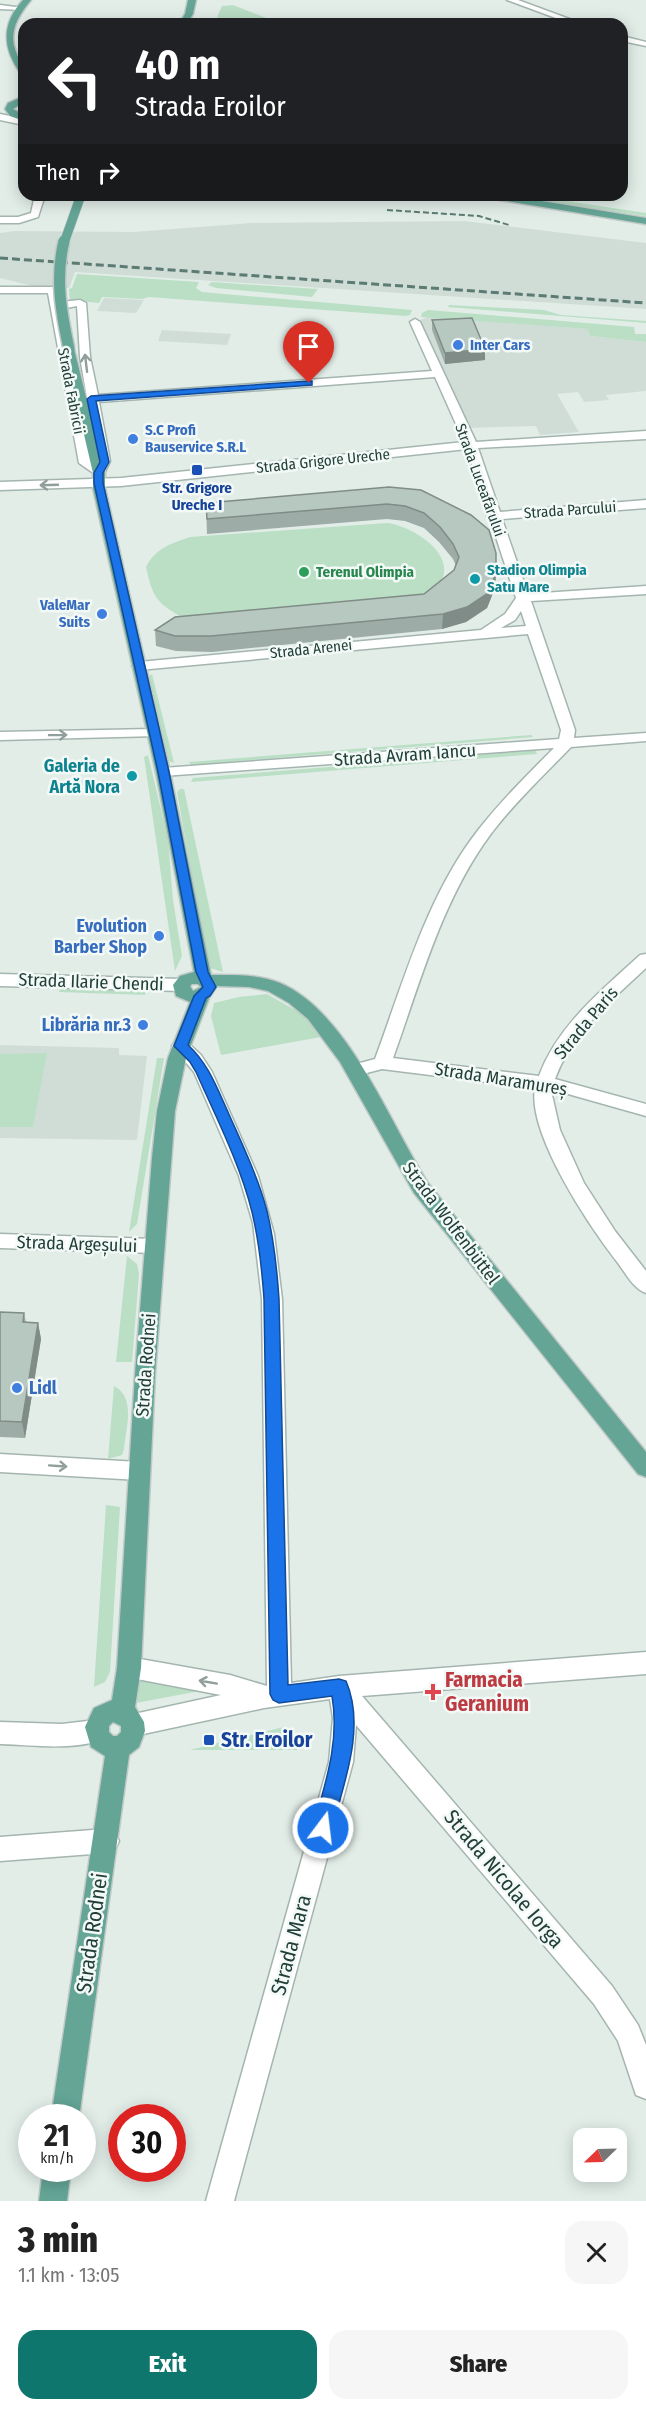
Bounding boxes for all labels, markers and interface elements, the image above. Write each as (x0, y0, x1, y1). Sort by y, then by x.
text: 40 m (135, 40, 220, 90)
icon: left (36, 42, 114, 120)
text: Strada Eroilor (135, 91, 286, 123)
icon: right (92, 156, 125, 189)
text: Then (36, 159, 80, 186)
pin (283, 321, 334, 383)
icon: arrive (292, 330, 325, 363)
place label: Inter Cars (470, 336, 531, 354)
marker: Inter Cars (451, 338, 465, 352)
street label: Strada Fabricii (54, 346, 88, 436)
one-way arrow (80, 353, 91, 373)
place label: S.C Profi Bauservice S.R.L (145, 421, 246, 456)
street label: Strada Luceafărului (451, 421, 509, 539)
marker: S.C Profi Bauservice S.R.L (126, 432, 140, 446)
street label: Strada Grigore Ureche (255, 445, 391, 477)
marker: Str. Grigore Ureche I (190, 463, 204, 477)
one-way arrow (40, 479, 60, 490)
place label: Str. Grigore Ureche I (162, 479, 232, 514)
street label: Strada Parcului (523, 498, 617, 522)
place label: Stadion Olimpia Satu Mare (487, 561, 587, 596)
place label: Terenul Olimpia (316, 563, 415, 581)
marker: Terenul Olimpia (297, 565, 311, 579)
marker: Stadion Olimpia Satu Mare (468, 572, 482, 586)
place label: ValeMar Suits (39, 596, 91, 631)
marker: ValeMar Suits (95, 607, 109, 621)
street label: Strada Arenei (269, 636, 353, 662)
one-way arrow (48, 729, 68, 741)
street label: Strada Avram Iancu (333, 739, 477, 771)
place label: Galeria de Artă Nora (44, 755, 120, 798)
marker: Galeria de Artă Nora (125, 769, 139, 783)
place label: Evolution Barber Shop (54, 915, 147, 958)
marker: Evolution Barber Shop (152, 929, 166, 943)
street label: Strada Ilarie Chendi (18, 968, 164, 996)
street label: Strada Paris (549, 982, 623, 1064)
place label: Librăria nr.3 (42, 1014, 131, 1036)
marker: Librăria nr.3 (136, 1018, 150, 1032)
street label: Strada Maramureș (433, 1058, 569, 1100)
street label: Strada Wolfenbüttel (398, 1158, 504, 1289)
street label: Strada Argeșului (16, 1231, 138, 1257)
street label: Strada Rodnei (131, 1313, 161, 1417)
place label: Lidl (29, 1377, 57, 1399)
marker: Lidl (10, 1381, 24, 1395)
one-way arrow (48, 1460, 68, 1471)
place label: Farmacia Geranium (445, 1667, 529, 1717)
one-way arrow (198, 1676, 218, 1687)
marker: Farmacia Geranium (426, 1685, 440, 1699)
place label: Str. Eroilor (221, 1727, 313, 1753)
marker: Str. Eroilor (202, 1733, 216, 1747)
position arrow (291, 1796, 355, 1860)
street label: Strada Nicolae Iorga (439, 1804, 569, 1954)
street label: Strada Rodnei (71, 1871, 113, 1995)
street label: Strada Mara (265, 1892, 317, 1998)
speed limit sign: 30 (108, 2104, 186, 2182)
text: 21 (44, 2118, 70, 2154)
north arrow (573, 2128, 627, 2182)
map controls (573, 2128, 627, 2182)
text: km/h (40, 2149, 74, 2167)
text: 3 min (18, 2218, 98, 2262)
button: close (565, 2221, 628, 2284)
text: 1.1 km · 13:05 (18, 2263, 120, 2287)
button: Exit (18, 2330, 317, 2399)
button: Share (329, 2330, 628, 2399)

